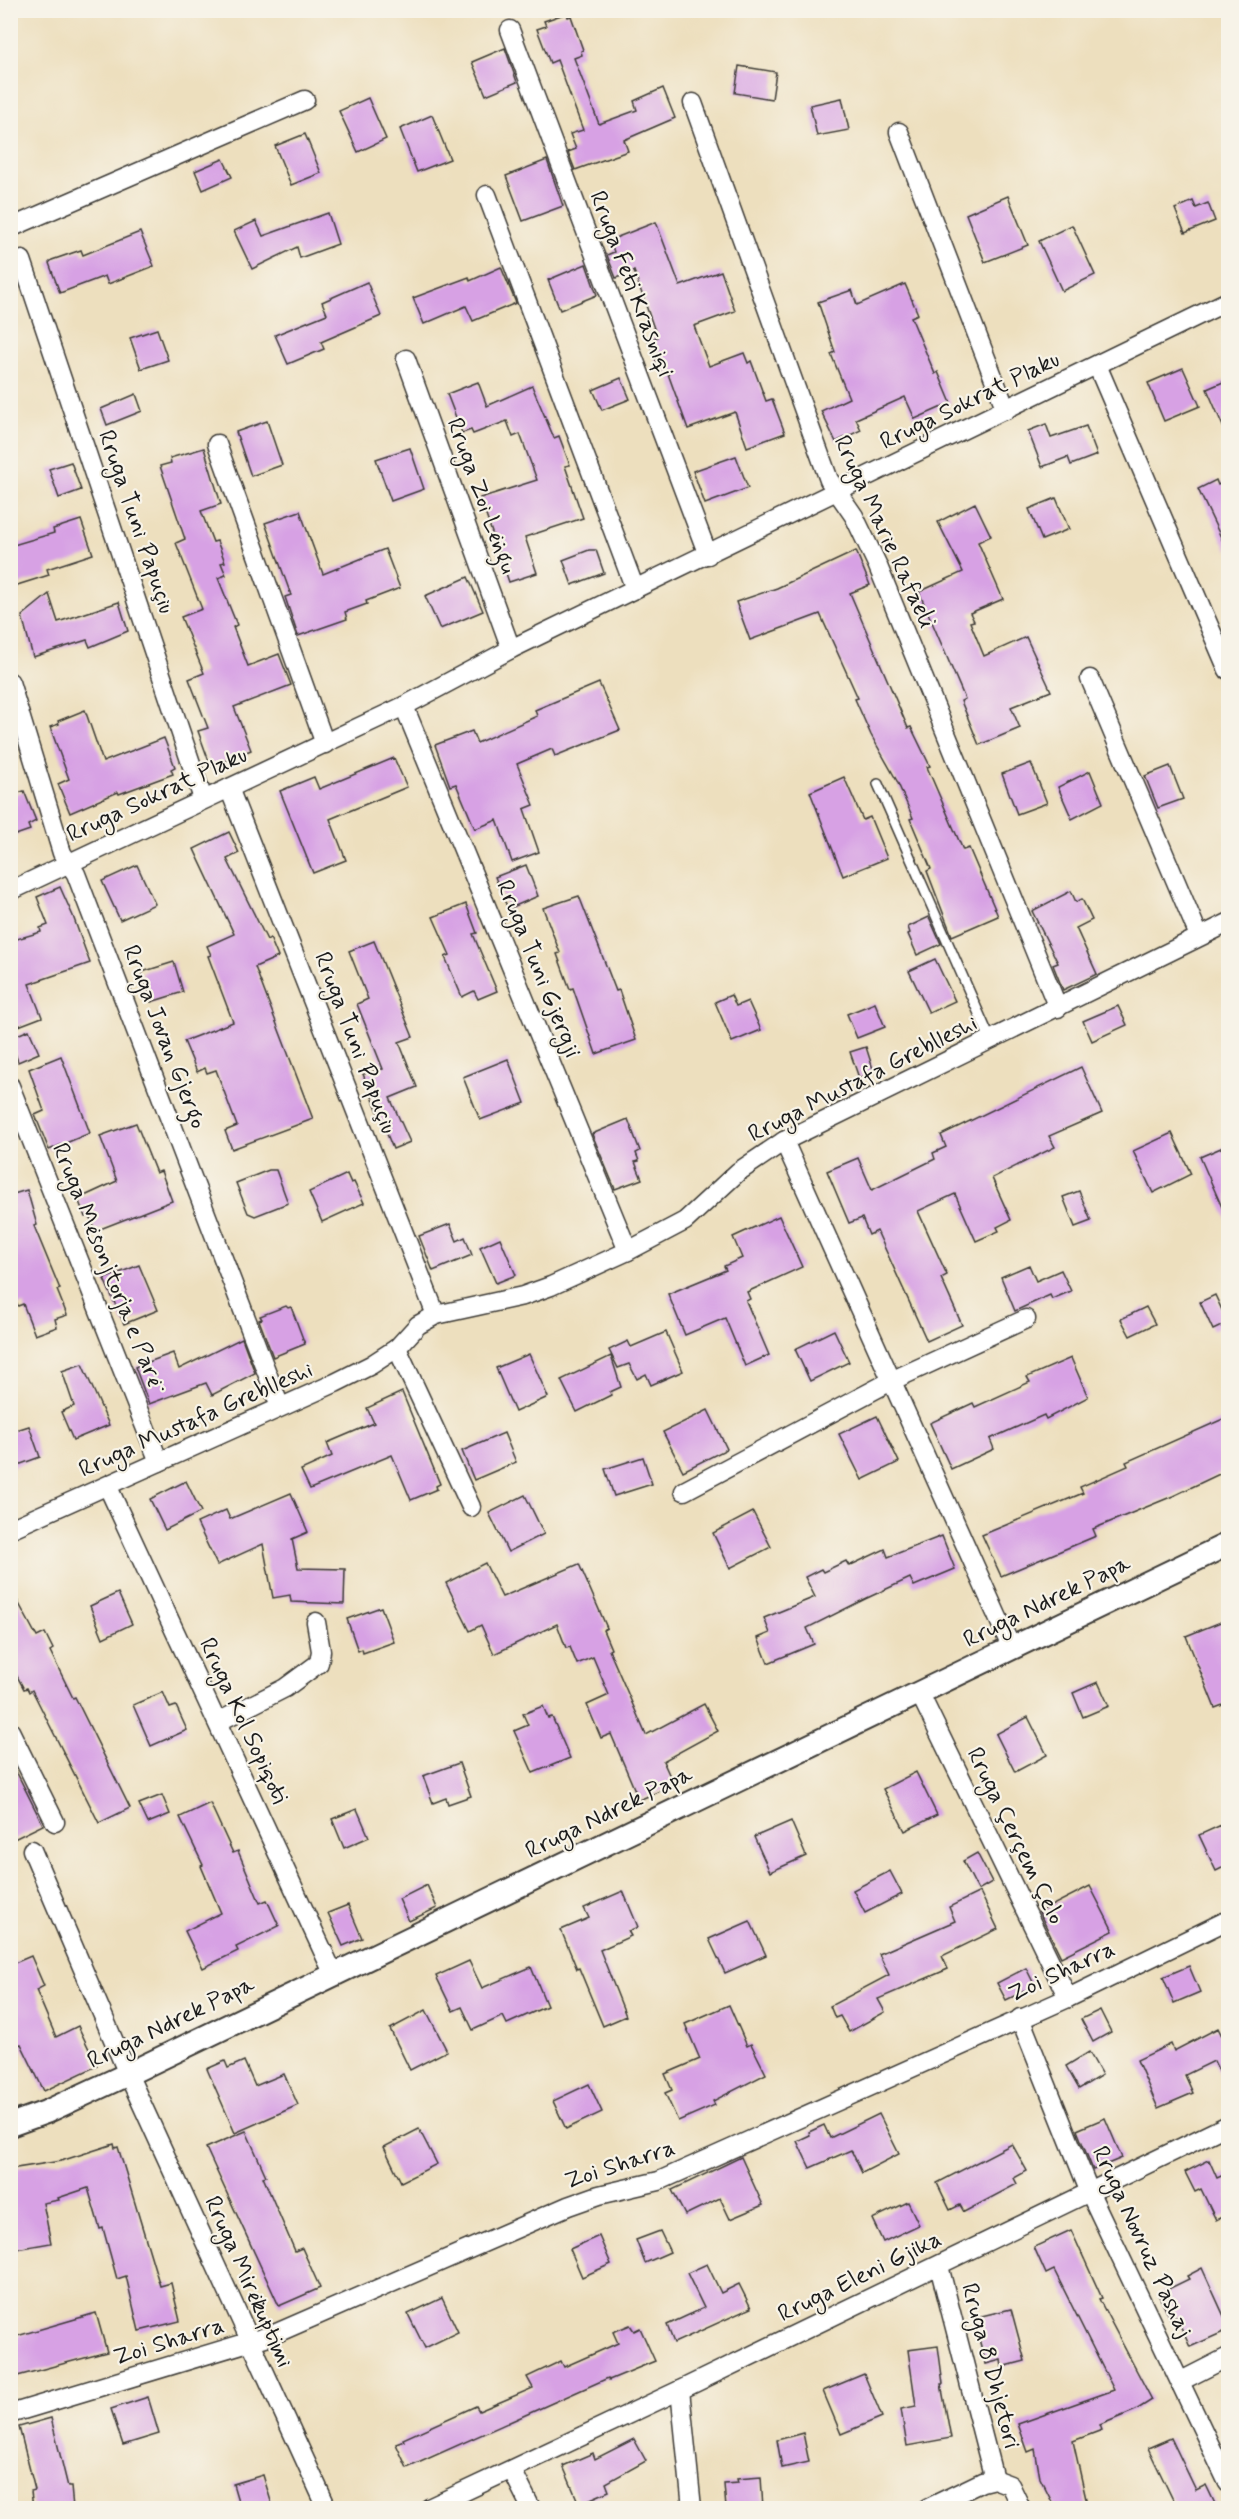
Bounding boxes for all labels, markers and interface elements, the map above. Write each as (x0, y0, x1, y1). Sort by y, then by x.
street label: Rruga Feti Krasniqi (579, 187, 681, 382)
street label: Rruga Sokrat Plaku (875, 344, 1066, 460)
street label: Rruga Zoi Lëngu (436, 414, 524, 579)
street label: Rruga Tuni Papuçiu (88, 426, 182, 619)
street label: Rruga Marie Rafaeli (824, 430, 942, 634)
street label: Rruga Sokrat Plaku (62, 740, 253, 852)
street label: Rruga Tuni Gjergji (486, 875, 588, 1063)
street label: Rruga Jovan Gjergo (112, 941, 213, 1135)
street label: Rruga Tuni Papuçiu (304, 948, 404, 1139)
street label: Rruga Mustafa Greblleshi (743, 1008, 984, 1152)
street label: Rruga Mësonjtorja e Parë (42, 1139, 173, 1400)
street label: Rruga Mustafa Greblleshi (74, 1354, 319, 1487)
street label: Rruga Ndrek Papa (958, 1548, 1137, 1658)
street label: Rruga Kol Sopiqoti (189, 1633, 295, 1810)
street label: Rruga Çerçem Çelo (957, 1742, 1071, 1931)
street label: Rruga Ndrek Papa (520, 1759, 699, 1869)
street label: Zoi Sharra (1004, 1934, 1120, 2010)
street label: Rruga Ndrek Papa (82, 1969, 261, 2079)
street label: Zoi Sharra (561, 2133, 679, 2197)
street label: Rruga Novruz Pashaj (1082, 2141, 1200, 2344)
street label: Rruga Mirëkuptimi (194, 2191, 300, 2374)
street label: Rruga Eleni Gjika (773, 2224, 948, 2332)
street label: Rruga 8 Dhjetori (951, 2280, 1027, 2453)
street label: Zoi Sharra (110, 2310, 228, 2374)

